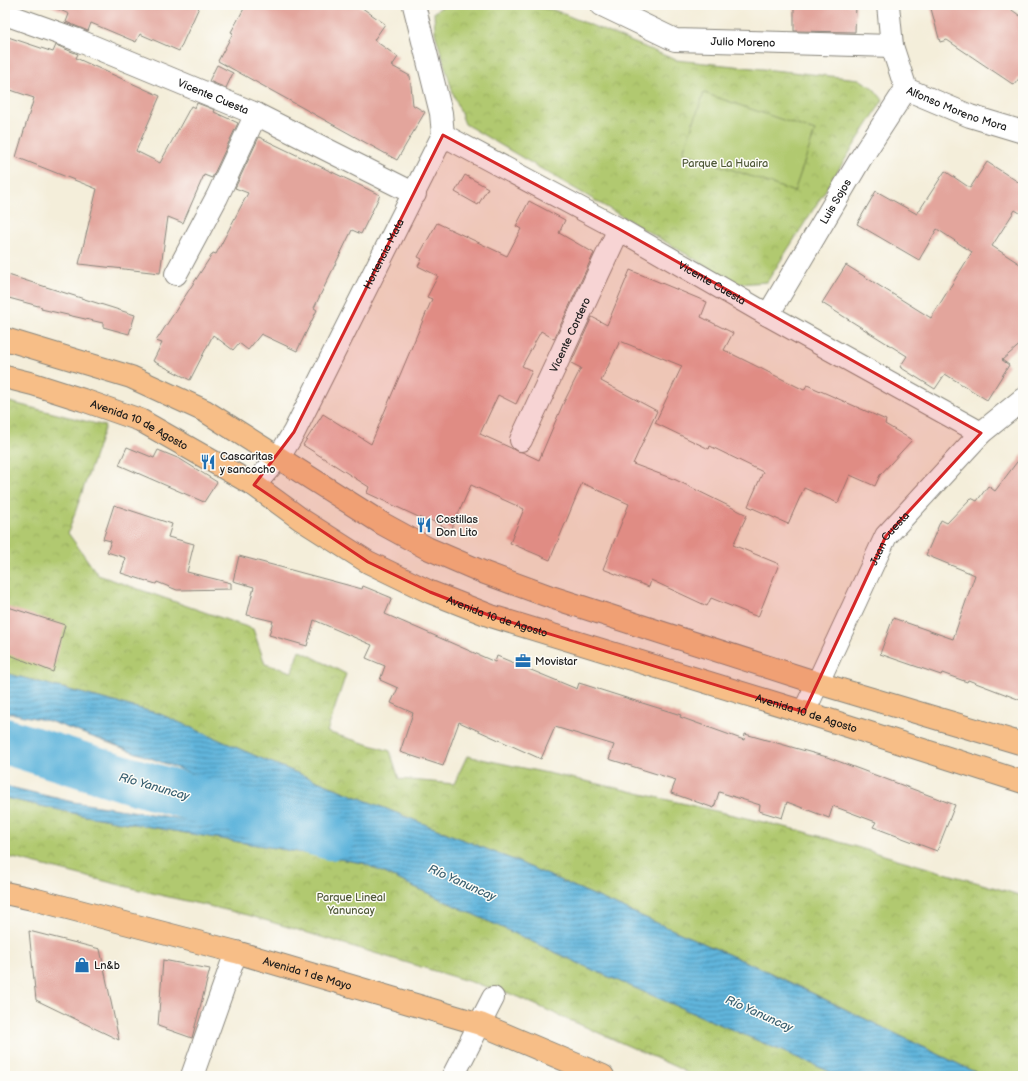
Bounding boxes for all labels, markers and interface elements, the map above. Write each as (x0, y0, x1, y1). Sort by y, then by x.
street label: Julio Moreno (711, 34, 776, 49)
street label: Vicente Cuesta (176, 76, 251, 117)
street label: Alfonso Moreno Mora (905, 84, 1009, 133)
park label: Parque La Huaira (682, 157, 768, 170)
street label: Luis Sojos (817, 176, 854, 226)
street label: Hortencia Mata (360, 217, 406, 291)
street label: Vicente Cuesta (676, 258, 748, 307)
street label: Vicente Cordero (547, 295, 593, 374)
street label: Avenida 10 de Agosto (89, 397, 190, 452)
place label: Cascaritas y sancocho (219, 450, 275, 476)
restaurant icon: Cascaritas y sancocho (199, 453, 217, 471)
street label: Juan Cuesta (867, 509, 912, 567)
place label: Costillas Don Lito (436, 513, 479, 539)
restaurant icon: Costillas Don Lito (415, 516, 433, 534)
street label: Avenida 10 de Agosto (445, 593, 549, 639)
office icon: Movistar (514, 652, 532, 670)
place label: Movistar (535, 655, 578, 668)
street label: Avenida 10 de Agosto (754, 691, 859, 735)
water label: Río Yanuncay (117, 770, 191, 804)
water label: Río Yanuncay (426, 861, 499, 905)
park label: Parque Lineal Yanuncay (317, 891, 385, 917)
street label: Avenida 1 de Mayo (261, 954, 354, 992)
shop icon: Ln&b (73, 956, 91, 974)
place label: Ln&b (94, 959, 120, 972)
water label: Río Yanuncay (723, 992, 796, 1036)

